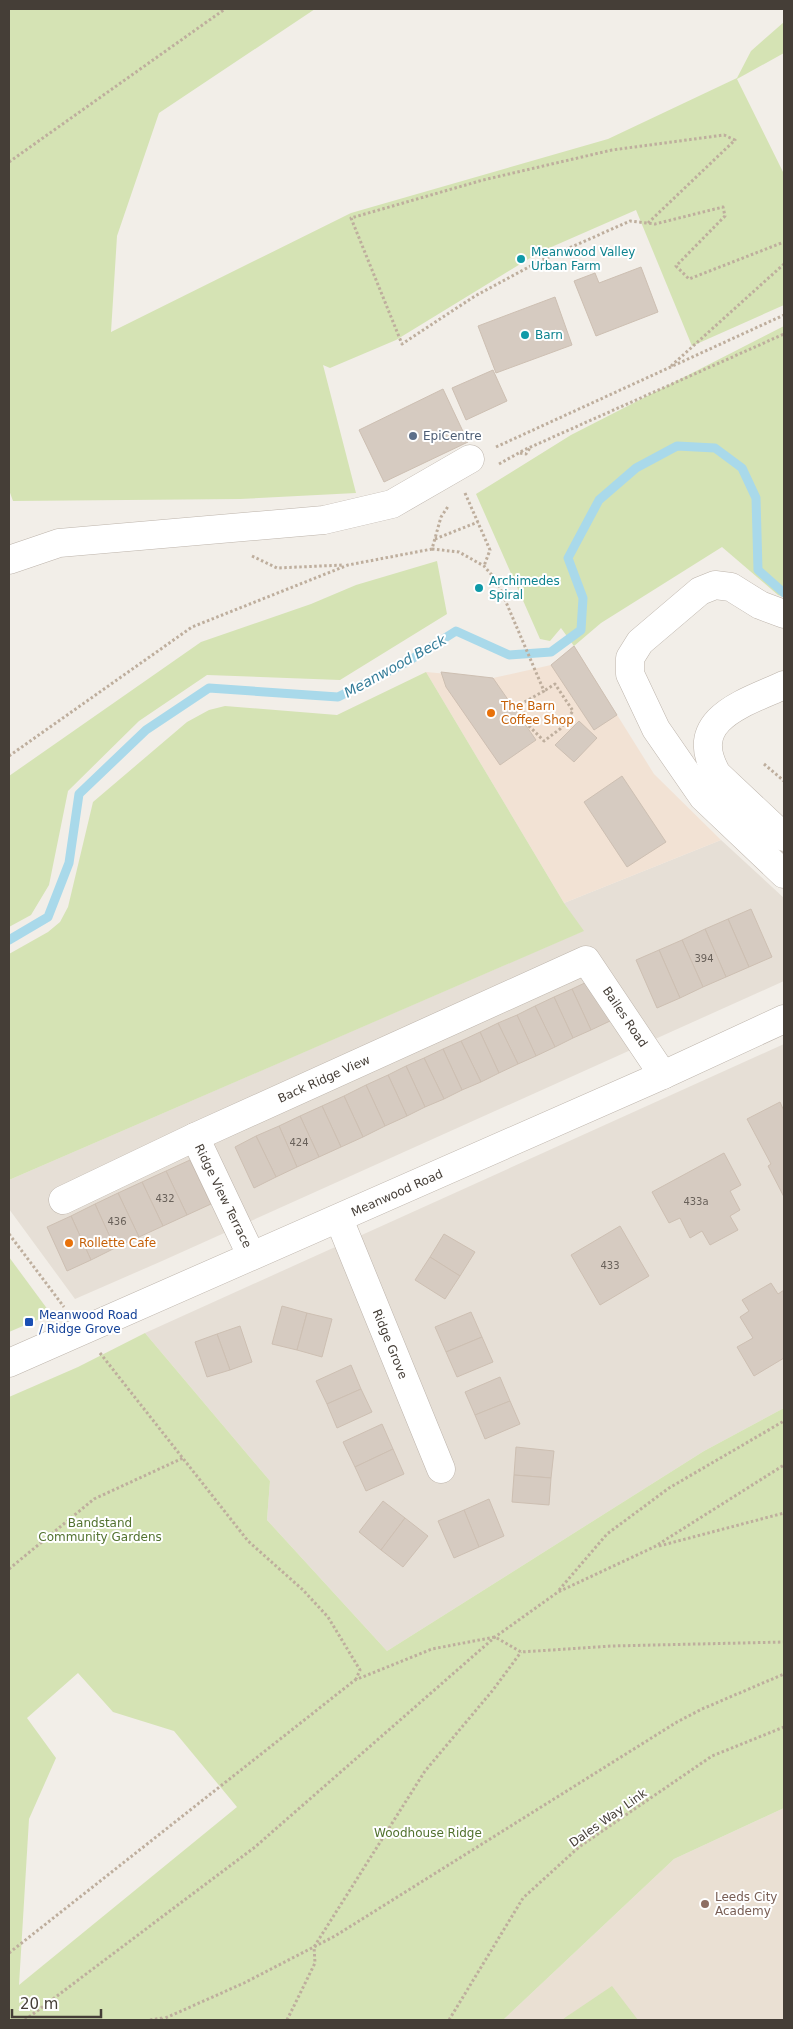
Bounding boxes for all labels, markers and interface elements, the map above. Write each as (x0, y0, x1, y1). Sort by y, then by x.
place label: Meanwood Valley Urban Farm (531, 245, 635, 273)
marker: Meanwood Valley Urban Farm (515, 253, 527, 265)
place label: Barn (535, 328, 563, 342)
marker: Barn (519, 329, 531, 341)
place label: EpiCentre (423, 429, 482, 443)
marker: EpiCentre (407, 430, 419, 442)
place label: Archimedes Spiral (489, 574, 560, 602)
marker: Archimedes Spiral (473, 582, 485, 594)
water label: Meanwood Beck (341, 631, 450, 701)
place label: The Barn Coffee Shop (500, 699, 574, 727)
marker: The Barn Coffee Shop (485, 707, 497, 719)
house number: 394 (694, 953, 714, 964)
street label: Bailes Road (600, 984, 650, 1050)
street label: Back Ridge View (276, 1052, 372, 1106)
house number: 424 (289, 1137, 309, 1148)
street label: Ridge View Terrace (192, 1142, 254, 1250)
street label: Meanwood Road (349, 1167, 445, 1219)
house number: 432 (155, 1193, 175, 1204)
house number: 433a (683, 1196, 709, 1207)
house number: 436 (107, 1216, 127, 1227)
place label: Rollette Cafe (79, 1236, 156, 1250)
marker: Rollette Cafe (63, 1237, 75, 1249)
house number: 433 (600, 1260, 620, 1271)
street label: Ridge Grove (370, 1307, 410, 1381)
place label: Meanwood Road / Ridge Grove (39, 1308, 138, 1336)
marker: Meanwood Road / Ridge Grove (23, 1316, 35, 1328)
park label: Bandstand Community Gardens (38, 1516, 162, 1544)
street label: Dales Way Link (567, 1786, 649, 1850)
park label: Woodhouse Ridge (374, 1826, 482, 1840)
place label: Leeds City Academy (715, 1890, 777, 1918)
marker: Leeds City Academy (699, 1898, 711, 1910)
scale bar (12, 1986, 101, 2018)
text: 20 m (20, 1995, 58, 2013)

